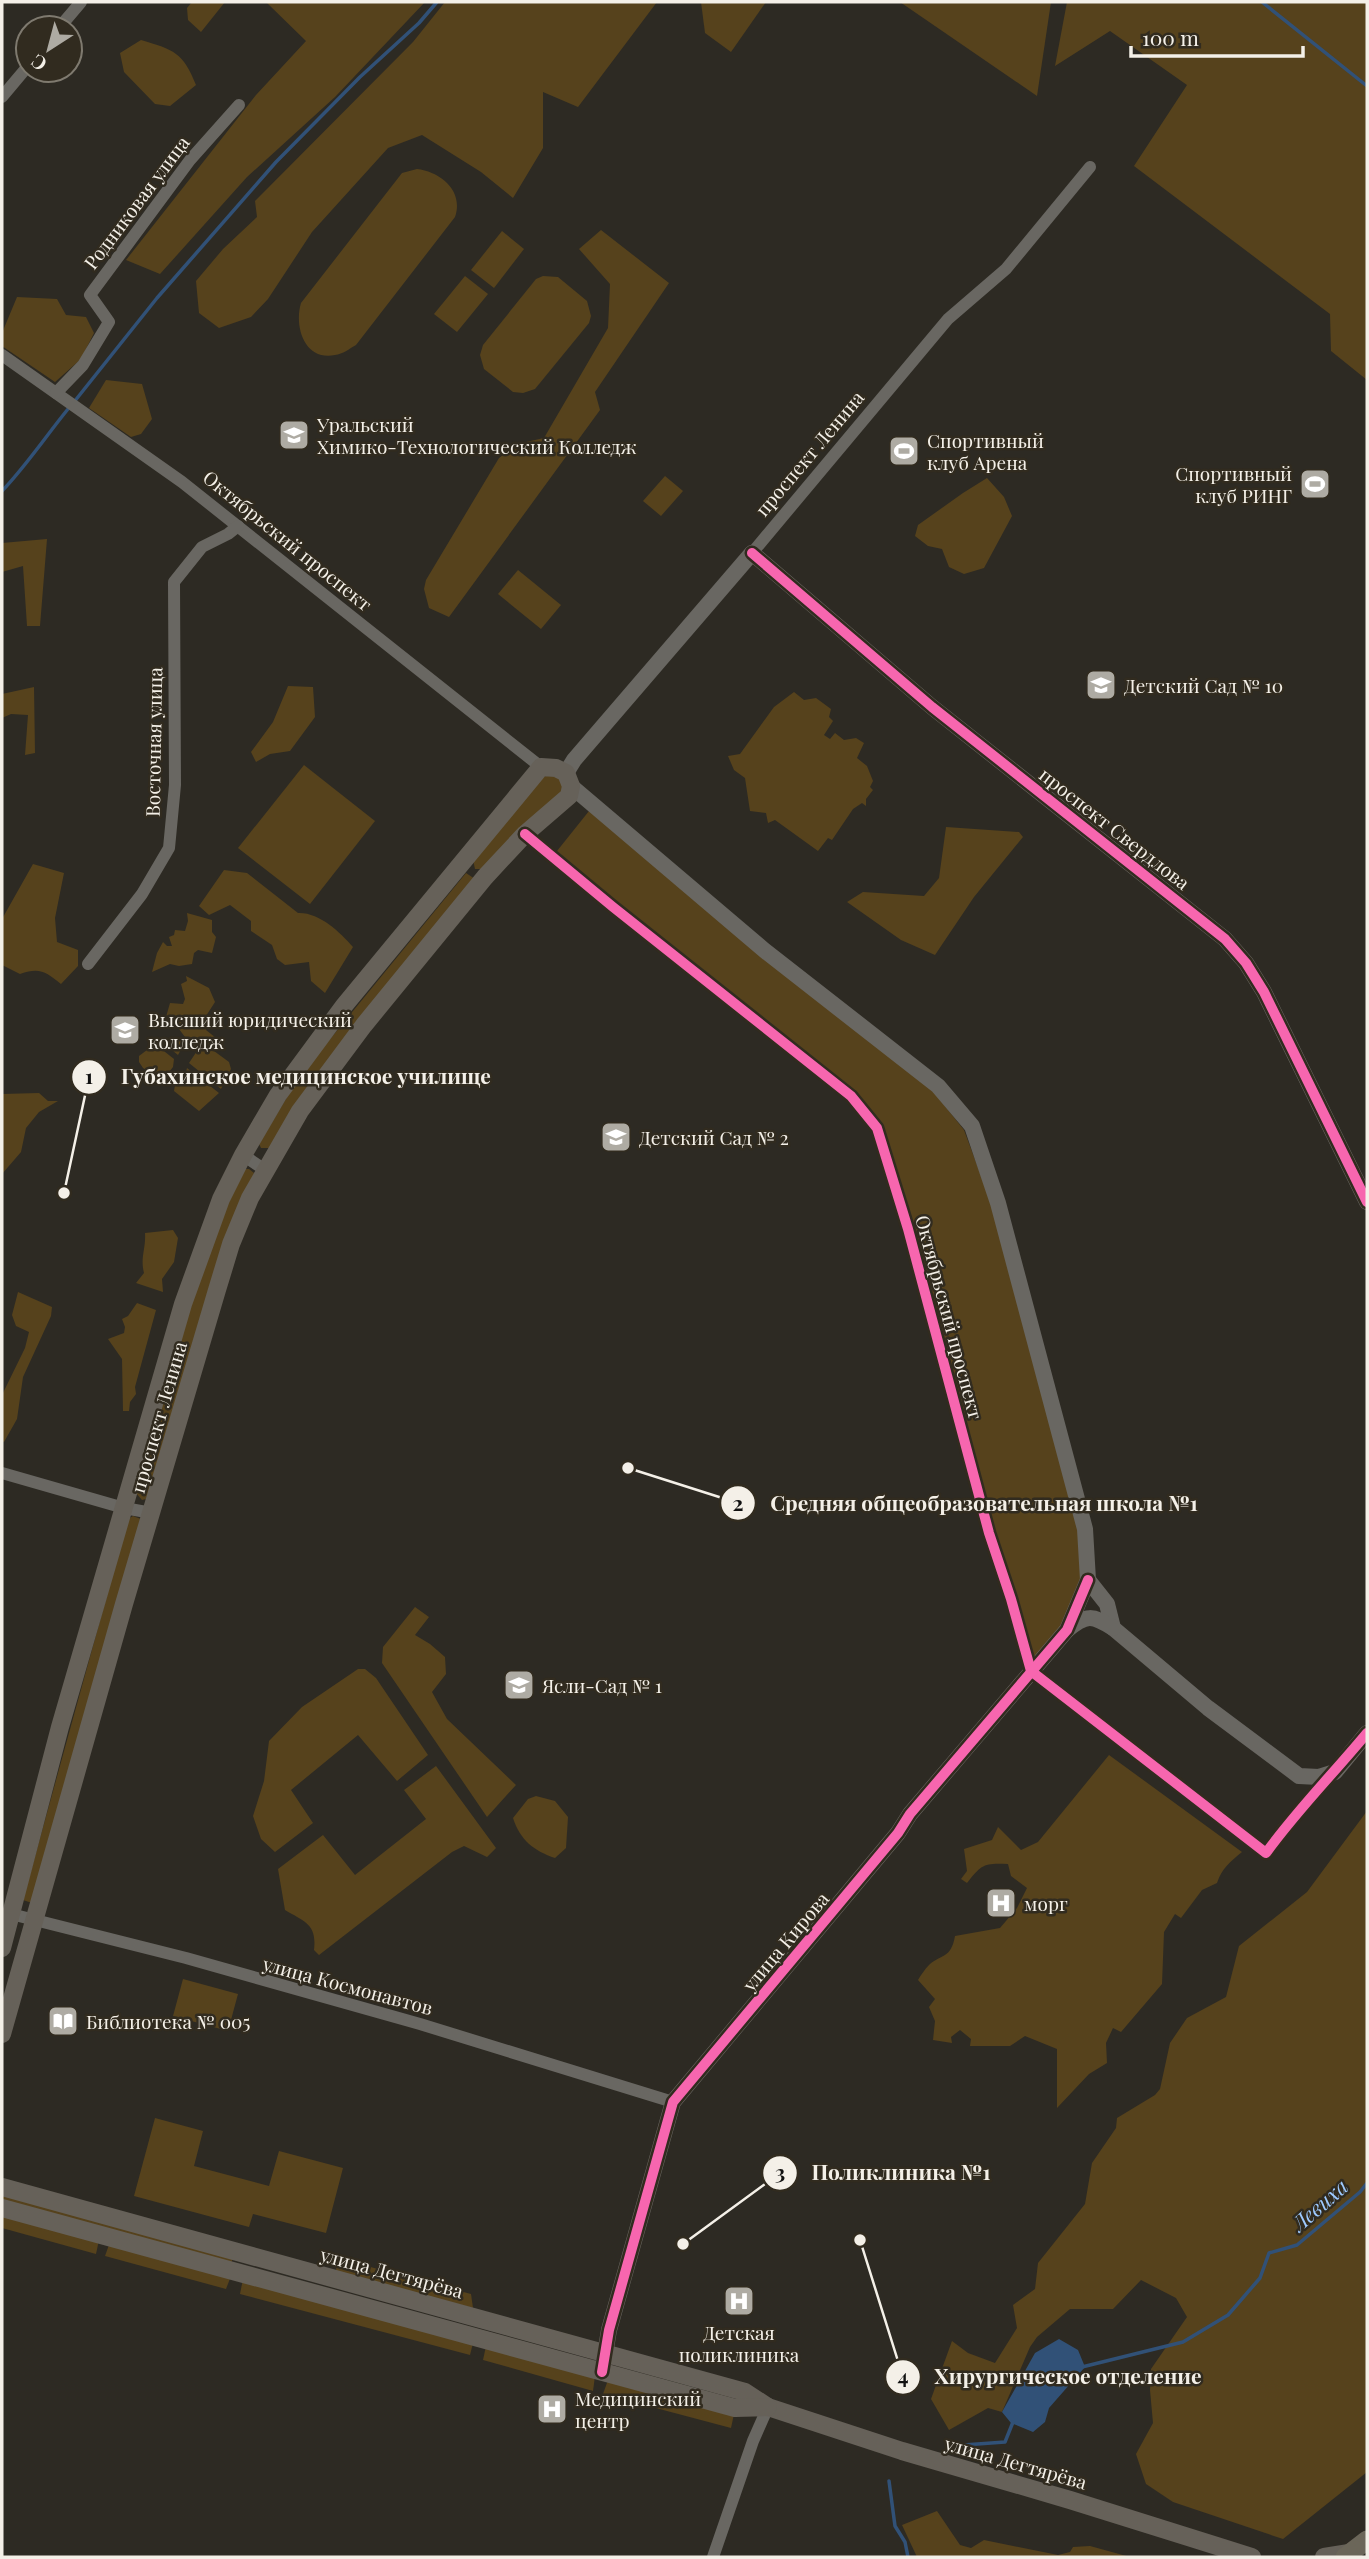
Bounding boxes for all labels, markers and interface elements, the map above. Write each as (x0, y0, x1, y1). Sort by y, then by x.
north arrow (14, 14, 84, 84)
scale bar (1131, 14, 1302, 58)
text: 100 m (1142, 23, 1199, 51)
text: С (25, 49, 51, 78)
street label: Родниковая улица (77, 130, 195, 274)
street label: проспект Ленина (749, 384, 870, 521)
place label: Уральский Химико-Технологический Колледж (316, 411, 637, 459)
school or university icon: Уральский Химико-Технологический Колледж (277, 418, 311, 452)
place label: Спортивный клуб Арена (927, 427, 1044, 475)
sports icon: Спортивный клуб Арена (887, 434, 921, 468)
place label: Спортивный клуб РИНГ (1175, 460, 1292, 508)
street label: Октябрьский проспект (198, 464, 378, 616)
sports icon: Спортивный клуб РИНГ (1298, 467, 1332, 501)
street label: Восточная улица (139, 666, 167, 817)
school or university icon: Детский Сад № 10 (1084, 668, 1118, 702)
place label: Детский Сад № 10 (1124, 672, 1283, 698)
street label: проспект Свердлова (1034, 761, 1196, 895)
place label: Высший юридический колледж (148, 1006, 352, 1054)
school or university icon: Высший юридический колледж (108, 1013, 142, 1047)
callout: Губахинское медицинское училище (72, 1056, 505, 1098)
text: 1 (85, 1061, 93, 1089)
text: Губахинское медицинское училище (121, 1061, 491, 1089)
school or university icon: Детский Сад № 2 (599, 1120, 633, 1154)
place label: Детский Сад № 2 (639, 1124, 789, 1150)
street label: Октябрьский проспект (910, 1212, 990, 1422)
street label: проспект Ленина (124, 1338, 192, 1496)
callout: Средняя общеобразовательная школа №1 (721, 1482, 1211, 1524)
text: 2 (733, 1488, 744, 1516)
text: Средняя общеобразовательная школа №1 (770, 1488, 1198, 1516)
school or university icon: Ясли-Сад № 1 (502, 1668, 536, 1702)
place label: Ясли-Сад № 1 (541, 1672, 662, 1698)
street label: улица Кирова (735, 1885, 835, 1997)
hospital icon: морг (984, 1886, 1018, 1920)
place label: морг (1024, 1890, 1068, 1916)
street label: улица Космонавтов (259, 1950, 436, 2020)
library icon: Библиотека № 005 (46, 2004, 80, 2038)
place label: Библиотека № 005 (86, 2008, 250, 2034)
callout: Поликлиника №1 (763, 2152, 1005, 2194)
text: 3 (775, 2157, 785, 2185)
text: Поликлиника №1 (812, 2157, 990, 2185)
water label: Левиха (1283, 2172, 1353, 2238)
street label: улица Дегтярёва (317, 2240, 467, 2304)
hospital icon: Детская поликлиника (722, 2284, 756, 2318)
place label: Детская поликлиника (679, 2319, 800, 2367)
callout: Хирургическое отделение (885, 2356, 1215, 2398)
text: 4 (897, 2361, 909, 2389)
text: Хирургическое отделение (934, 2361, 1202, 2389)
place label: Медицинский центр (575, 2385, 701, 2433)
hospital icon: Медицинский центр (535, 2392, 569, 2426)
street label: улица Дегтярёва (941, 2429, 1091, 2495)

